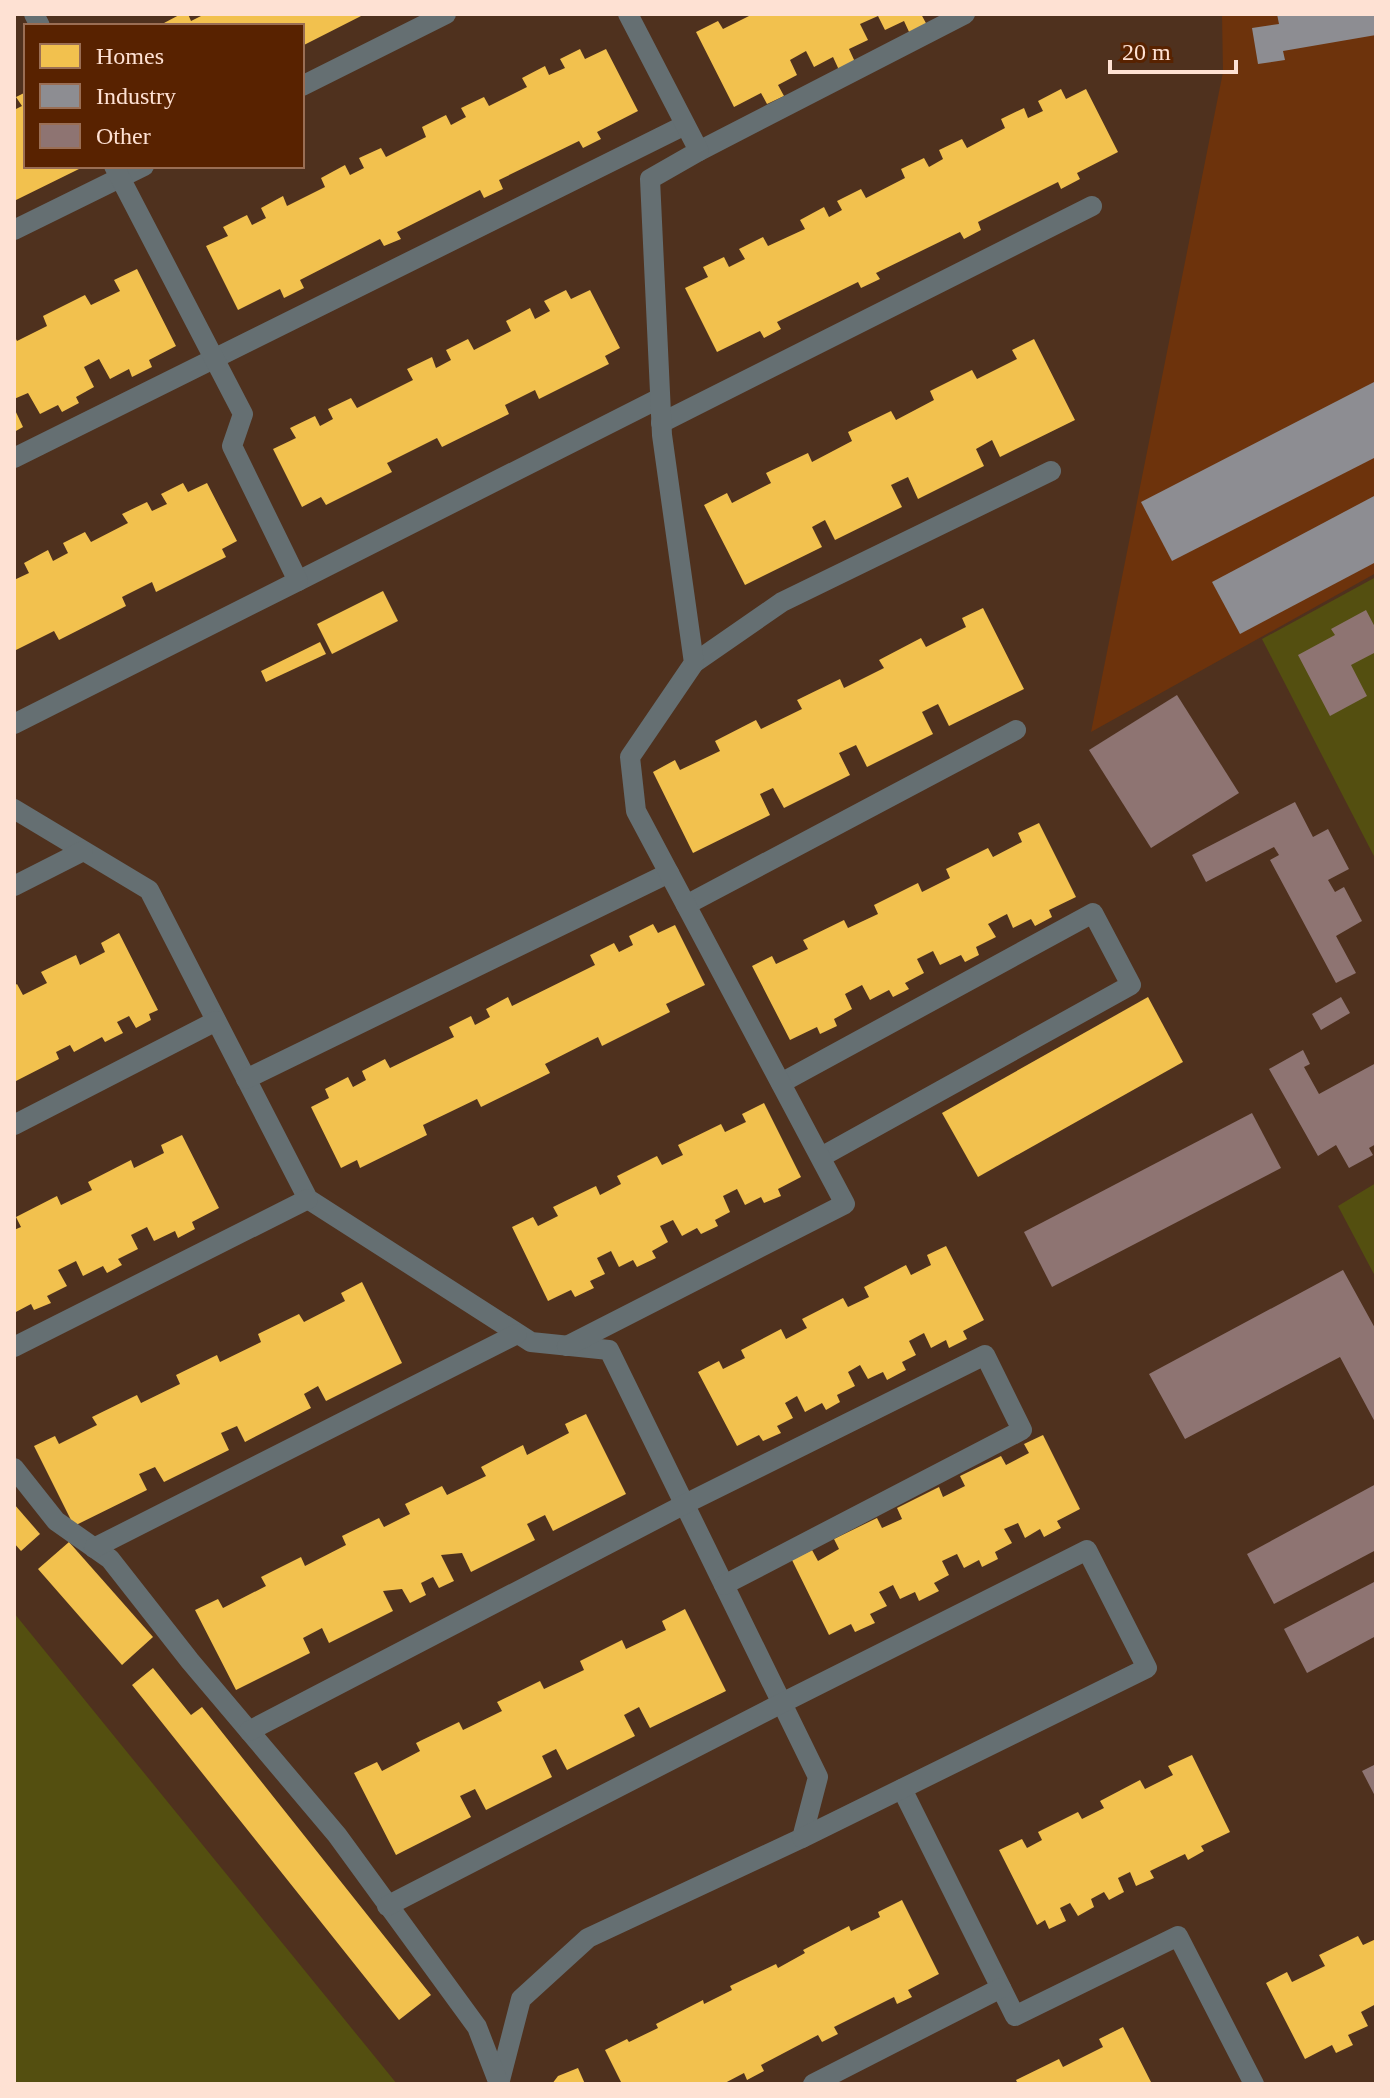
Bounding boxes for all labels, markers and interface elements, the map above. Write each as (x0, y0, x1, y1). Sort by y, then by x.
legend (24, 24, 304, 168)
scale bar (1110, 24, 1236, 74)
text: 20 m (1122, 39, 1171, 65)
text: Homes (96, 43, 164, 69)
text: Industry (96, 83, 176, 109)
text: Other (96, 123, 151, 149)

